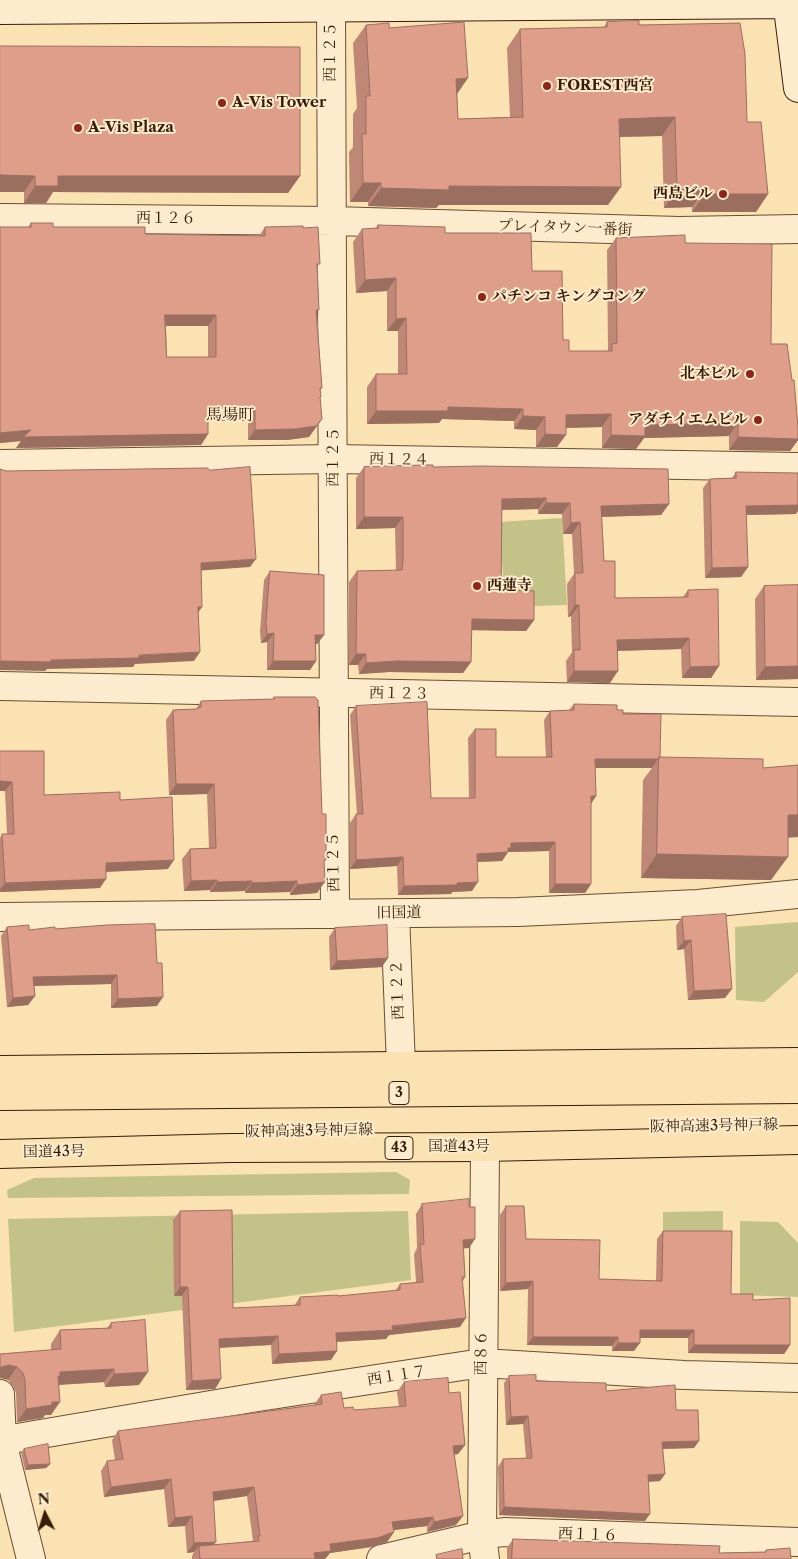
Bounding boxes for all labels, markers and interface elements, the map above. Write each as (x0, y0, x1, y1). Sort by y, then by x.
street label: 西１２５ (322, 22, 340, 82)
place label: FOREST西宮 (557, 77, 653, 95)
marker: FOREST西宮 (541, 80, 553, 92)
place label: A-Vis Tower (232, 94, 326, 112)
marker: A-Vis Tower (216, 97, 228, 109)
place label: A-Vis Plaza (88, 119, 174, 137)
marker: A-Vis Plaza (72, 122, 84, 134)
place label: 西島ビル (653, 185, 713, 203)
marker: 西島ビル (717, 188, 729, 200)
street label: 西１２６ (136, 210, 196, 228)
street label: プレイタウン一番街 (497, 217, 633, 239)
place label: パチンコ キングコング (492, 288, 646, 306)
marker: パチンコ キングコング (476, 291, 488, 303)
place label: 北本ビル (680, 365, 740, 383)
marker: 北本ビル (744, 368, 756, 380)
district label: 馬場町 (206, 405, 254, 425)
place label: アダチイエムビル (628, 411, 748, 429)
marker: アダチイエムビル (752, 414, 764, 426)
street label: 西１２５ (325, 427, 343, 487)
street label: 西１２４ (369, 450, 429, 470)
place label: 西蓮寺 (487, 577, 532, 595)
marker: 西蓮寺 (471, 580, 483, 592)
street label: 西１２３ (369, 684, 429, 704)
street label: 西１２５ (324, 832, 344, 892)
street label: 旧国道 (376, 904, 422, 922)
street label: 西１２２ (388, 960, 408, 1020)
road number: 3 (389, 1082, 409, 1104)
street label: 阪神高速3号神戸線 (650, 1116, 778, 1136)
street label: 阪神高速3号神戸線 (245, 1121, 373, 1141)
road number: 43 (385, 1136, 413, 1160)
street label: 国道43号 (428, 1138, 490, 1156)
street label: 国道43号 (23, 1142, 85, 1162)
street label: 西８６ (473, 1331, 491, 1375)
street label: 西１１７ (366, 1362, 428, 1390)
north arrow (20, 1489, 70, 1539)
text: N (37, 1490, 51, 1509)
street label: 西１１６ (558, 1525, 618, 1545)

